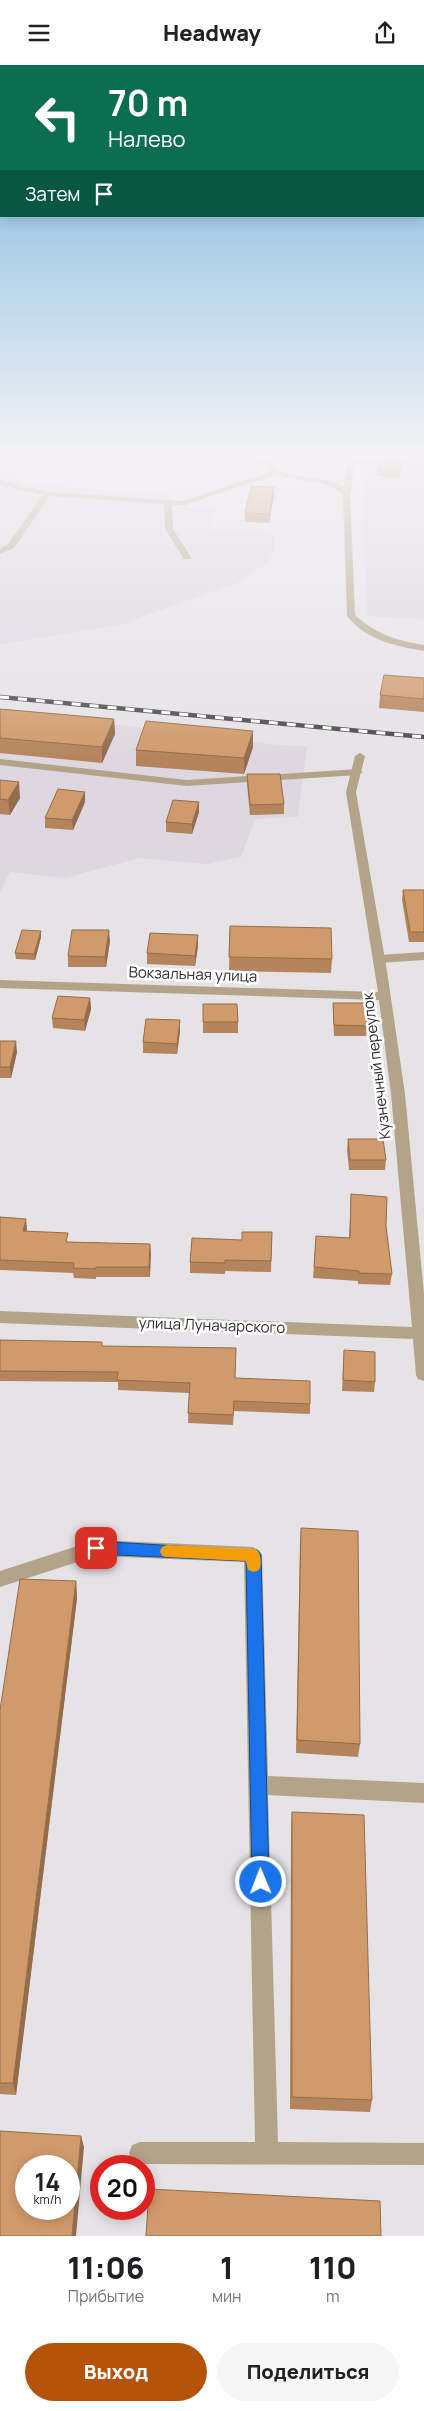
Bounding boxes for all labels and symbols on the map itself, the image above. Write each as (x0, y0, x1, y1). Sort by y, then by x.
street label: Вокзальная улица (128, 961, 258, 987)
street label: Кузнечный переулок (357, 991, 395, 1140)
street label: улица Луначарского (138, 1312, 286, 1338)
pin (75, 1527, 117, 1569)
position arrow (234, 1855, 286, 1907)
speed limit sign: 20 (90, 2155, 155, 2220)

